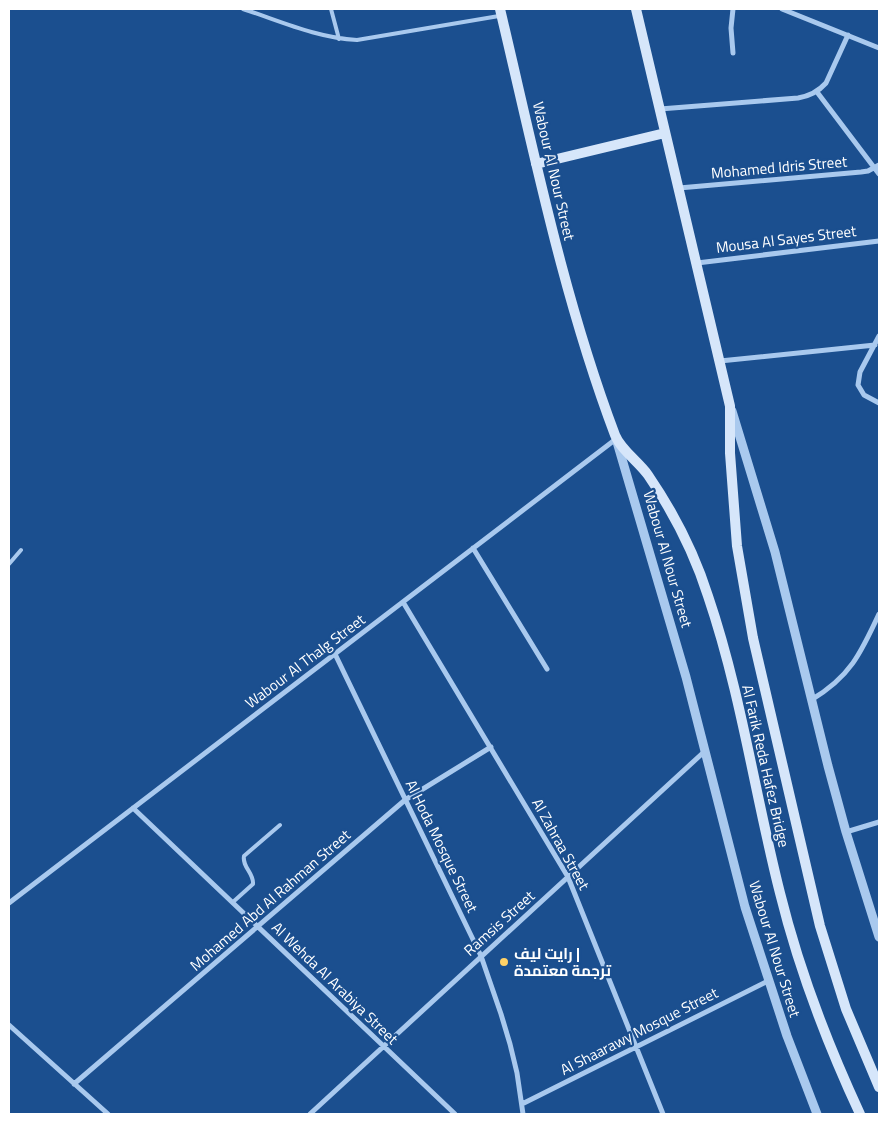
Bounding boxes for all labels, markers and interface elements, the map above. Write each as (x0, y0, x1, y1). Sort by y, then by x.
street label: Wabour Al Nour Street (527, 99, 581, 243)
street label: Mohamed Idris Street (710, 150, 849, 184)
street label: Mousa Al Sayes Street (715, 219, 858, 259)
street label: Wabour Al Nour Street (637, 488, 699, 631)
street label: Wabour Al Thalg Street (240, 608, 370, 714)
street label: Al Farik Reda Hafez Bridge (736, 682, 796, 850)
street label: Al Hoda Mosque Street (400, 776, 484, 917)
street label: Al Zahraa Street (526, 794, 596, 895)
street label: Mohamed Abd Al Rahman Street (185, 823, 356, 976)
street label: Wabour Al Nour Street (743, 878, 807, 1021)
street label: Ramsis Street (458, 884, 540, 961)
street label: Al Wehda Al Arabiya Street (267, 916, 404, 1050)
place label: رايت ليف | ترجمة معتمدة (514, 942, 611, 982)
marker: رايت ليف | ترجمة معتمدة (498, 956, 510, 968)
street label: Al Shaarawy Mosque Street (556, 981, 723, 1081)

